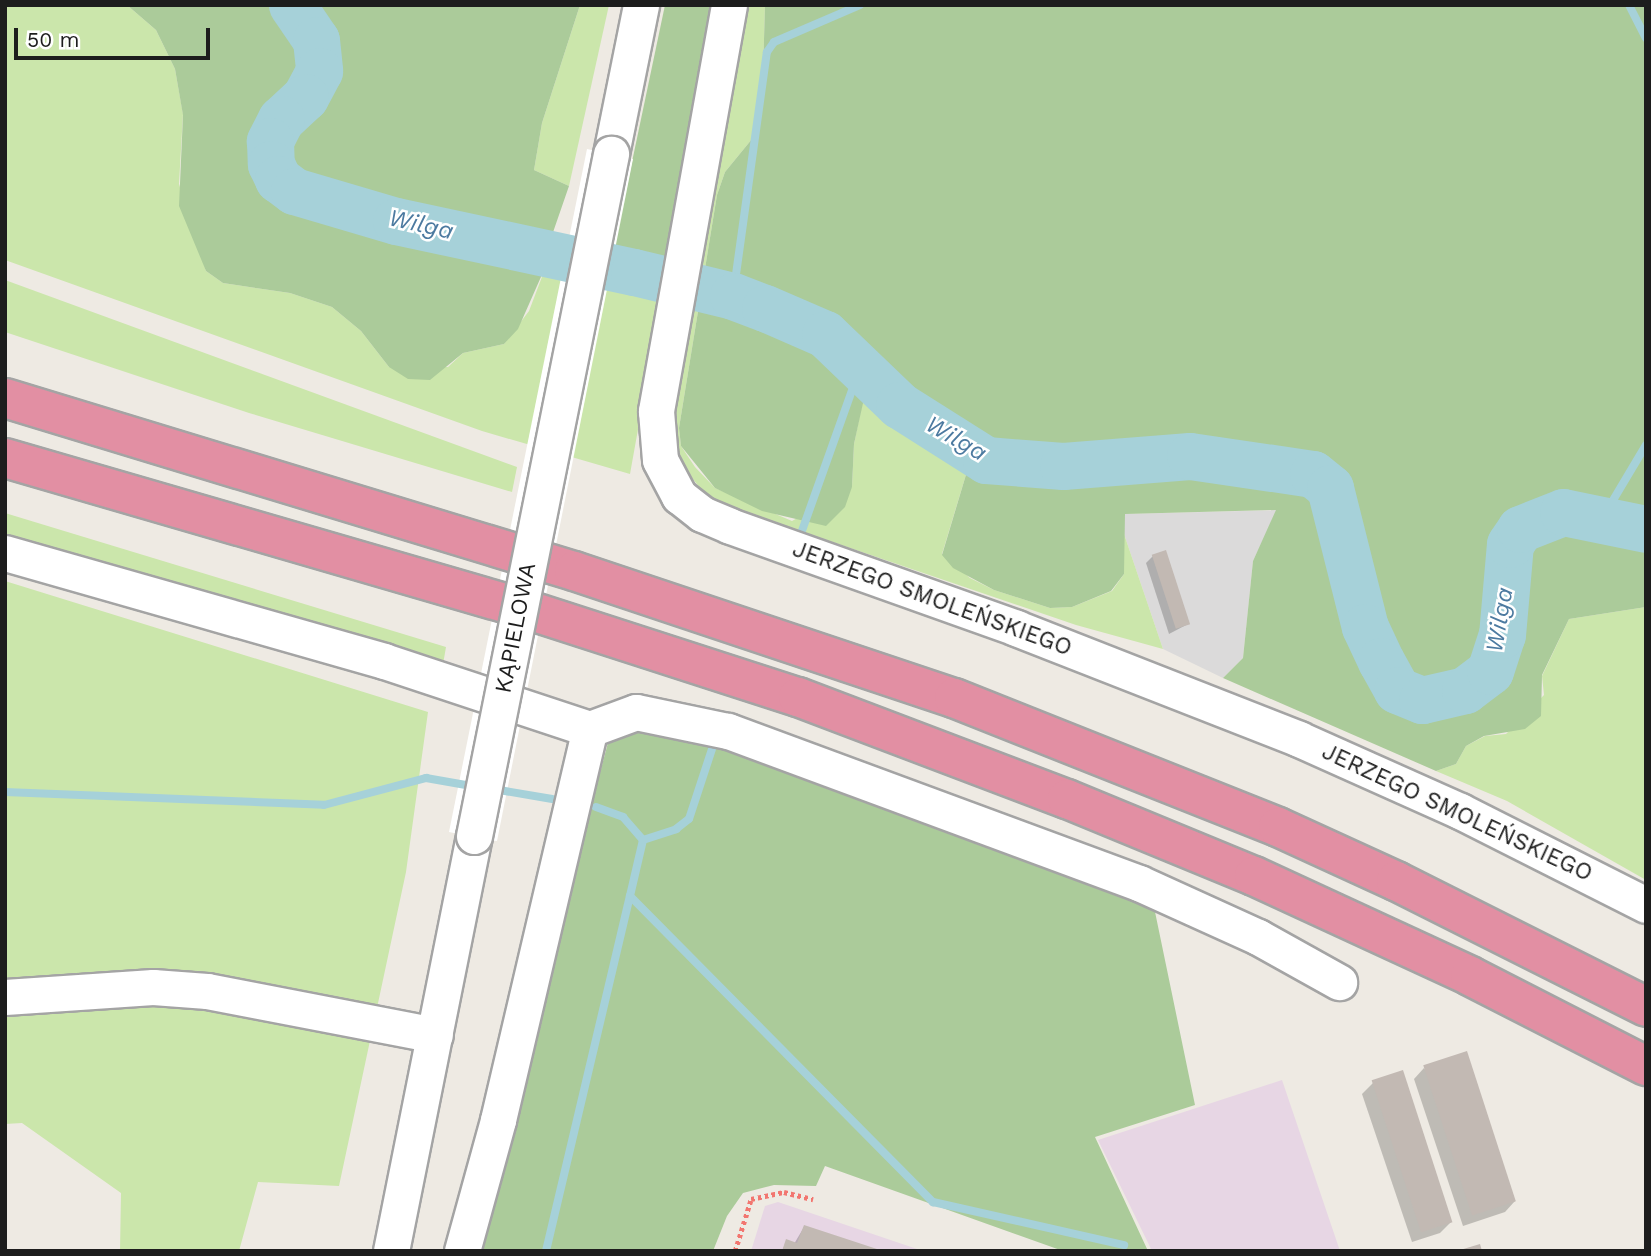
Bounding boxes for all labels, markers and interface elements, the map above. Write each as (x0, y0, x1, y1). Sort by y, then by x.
scale bar (18, 14, 214, 58)
text: 50 m (27, 27, 79, 52)
water label: Wilga (386, 204, 456, 246)
water label: Wilga (920, 410, 992, 468)
street label: JERZEGO SMOLEŃSKIEGO (789, 536, 1075, 662)
street label: KĄPIELOWA (490, 560, 542, 696)
water label: Wilga (1480, 585, 1520, 655)
street label: JERZEGO SMOLEŃSKIEGO (1317, 738, 1597, 888)

